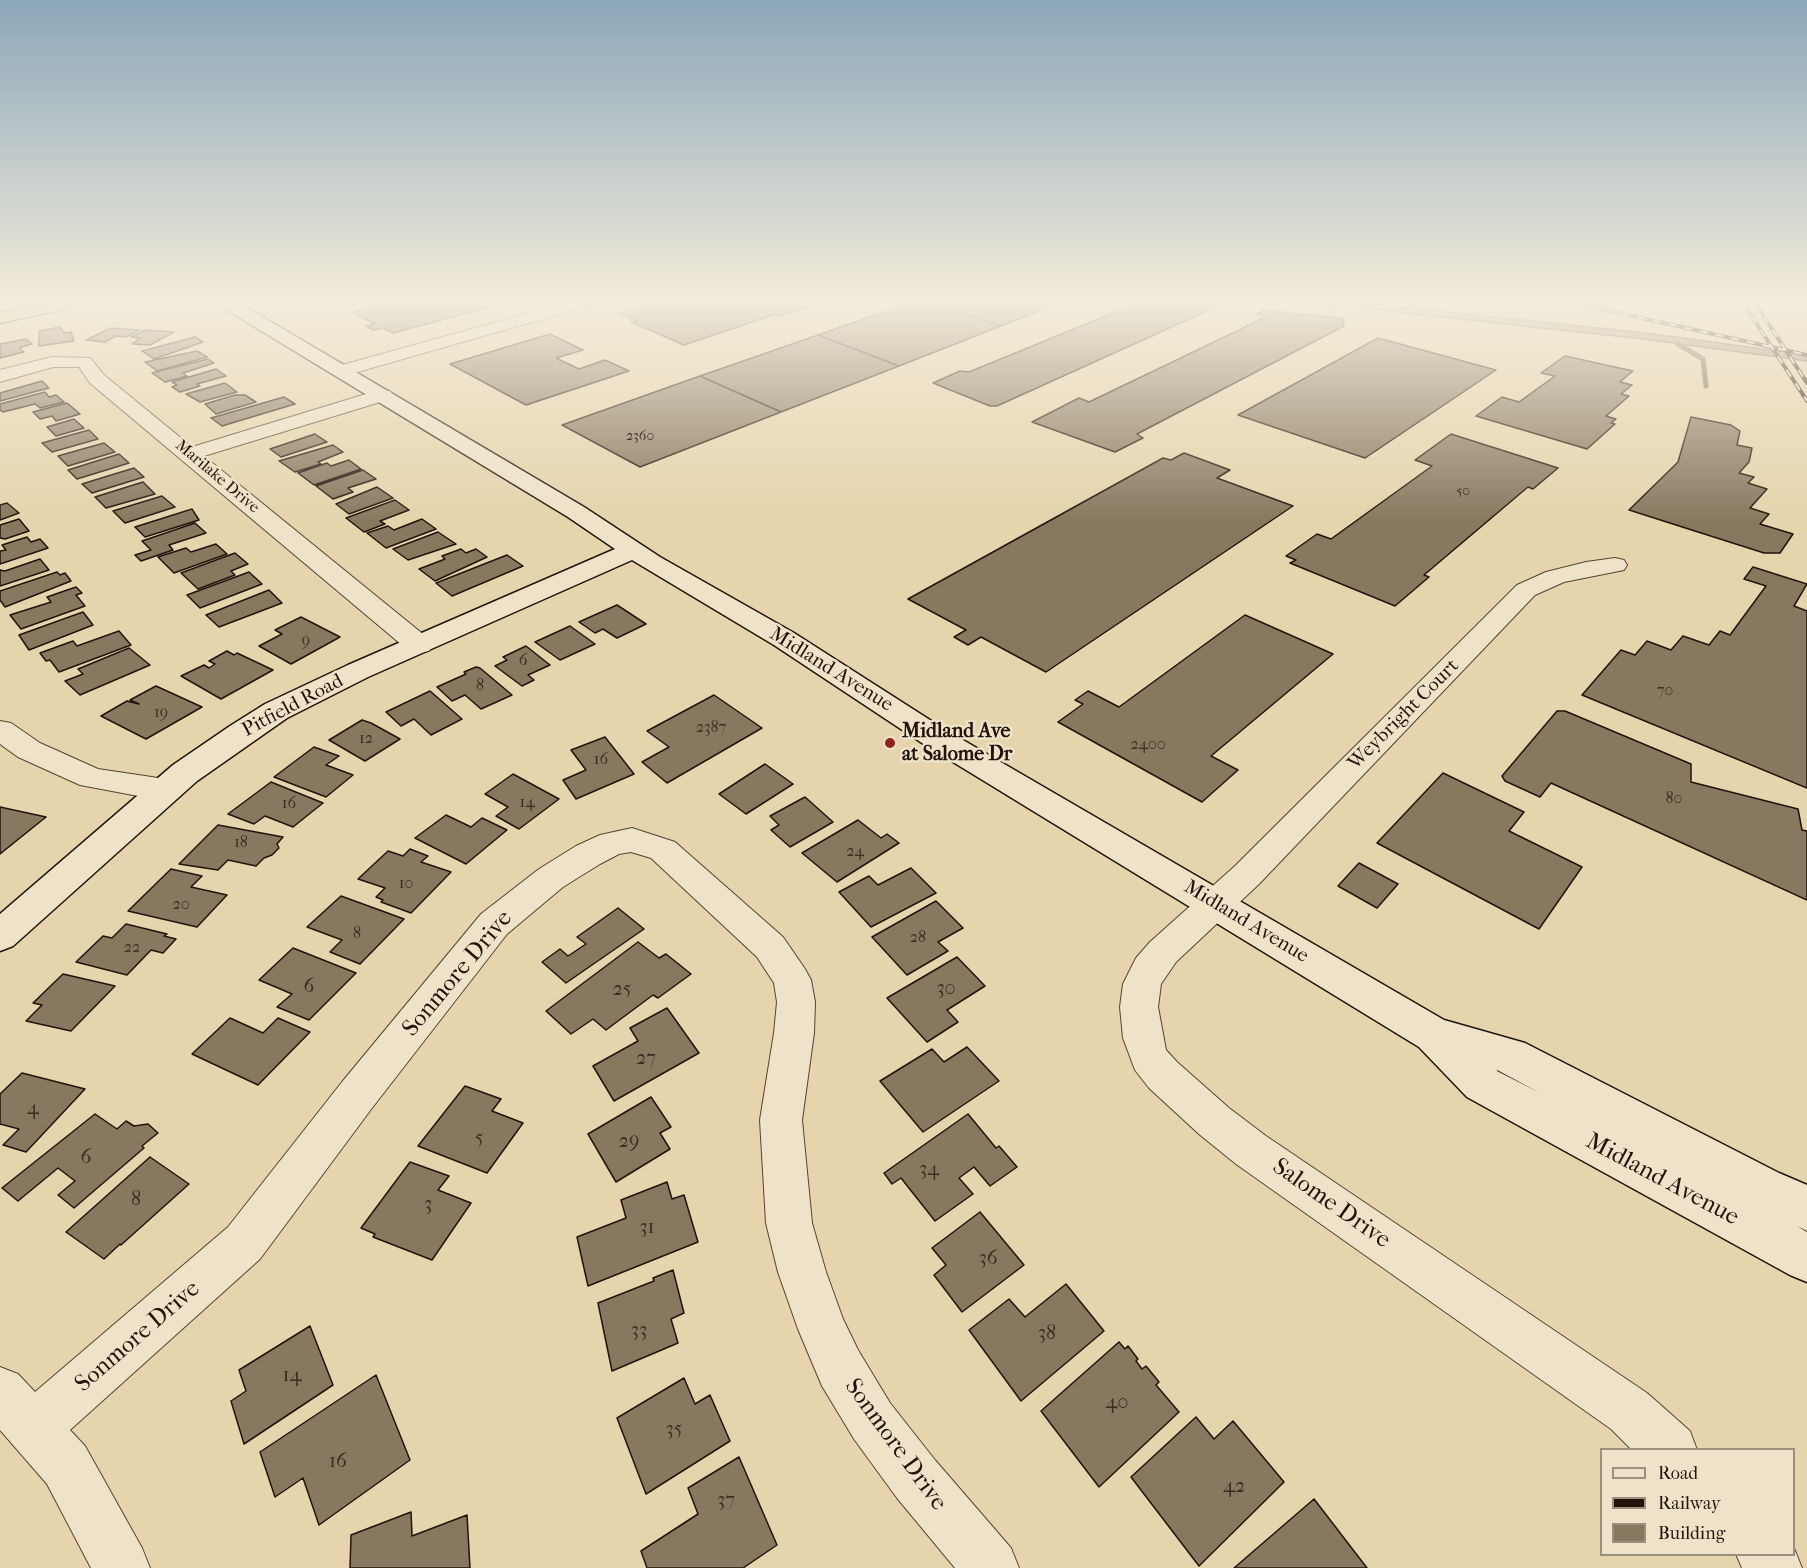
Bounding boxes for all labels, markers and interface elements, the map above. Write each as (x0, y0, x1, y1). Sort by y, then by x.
house number: 2360 (626, 429, 654, 445)
street label: Marilake Drive (171, 436, 263, 518)
house number: 50 (1456, 484, 1470, 500)
street label: Midland Avenue (765, 622, 897, 718)
house number: 9 (302, 631, 310, 651)
house number: 6 (519, 651, 527, 671)
street label: Weybright Court (1344, 655, 1464, 775)
street label: Pitfield Road (238, 669, 348, 743)
house number: 8 (476, 676, 484, 696)
house number: 70 (1657, 681, 1673, 701)
house number: 19 (154, 703, 168, 723)
house number: 2387 (696, 718, 726, 738)
place label: Midland Ave at Salome Dr (902, 720, 1012, 767)
house number: 12 (359, 729, 373, 749)
house number: 2400 (1130, 735, 1166, 755)
marker: Midland Ave at Salome Dr (883, 736, 897, 750)
house number: 16 (594, 750, 608, 770)
house number: 80 (1666, 789, 1682, 809)
house number: 14 (519, 793, 535, 813)
house number: 16 (282, 794, 296, 814)
house number: 18 (234, 833, 248, 853)
house number: 24 (846, 842, 864, 862)
house number: 10 (399, 874, 413, 894)
street label: Midland Avenue (1179, 875, 1313, 969)
house number: 20 (172, 895, 190, 915)
street label: Sonmore Drive (397, 905, 519, 1043)
house number: 8 (353, 924, 361, 944)
house number: 28 (910, 928, 926, 948)
house number: 22 (124, 938, 140, 958)
house number: 6 (304, 975, 314, 999)
house number: 30 (936, 977, 956, 1001)
house number: 25 (613, 978, 631, 1002)
house number: 27 (636, 1047, 656, 1071)
house number: 4 (27, 1097, 39, 1121)
house number: 5 (475, 1127, 483, 1151)
street label: Midland Avenue (1581, 1128, 1743, 1232)
house number: 29 (619, 1130, 639, 1154)
house number: 6 (81, 1146, 91, 1170)
street label: Salome Drive (1266, 1153, 1396, 1255)
house number: 34 (919, 1158, 939, 1182)
house number: 8 (131, 1188, 141, 1212)
house number: 3 (424, 1193, 432, 1217)
house number: 31 (639, 1216, 655, 1240)
house number: 36 (978, 1247, 998, 1271)
street label: Sonmore Drive (70, 1275, 206, 1399)
house number: 33 (631, 1319, 647, 1343)
house number: 38 (1038, 1322, 1056, 1346)
house number: 14 (283, 1364, 301, 1388)
street label: Sonmore Drive (838, 1373, 952, 1517)
house number: 40 (1106, 1391, 1128, 1415)
house number: 35 (666, 1418, 682, 1442)
legend (1600, 1448, 1795, 1556)
house number: 16 (329, 1450, 347, 1474)
text: Road (1658, 1463, 1698, 1484)
house number: 42 (1223, 1475, 1245, 1499)
house number: 37 (717, 1489, 735, 1513)
text: Railway (1658, 1493, 1721, 1514)
text: Building (1658, 1523, 1725, 1544)

